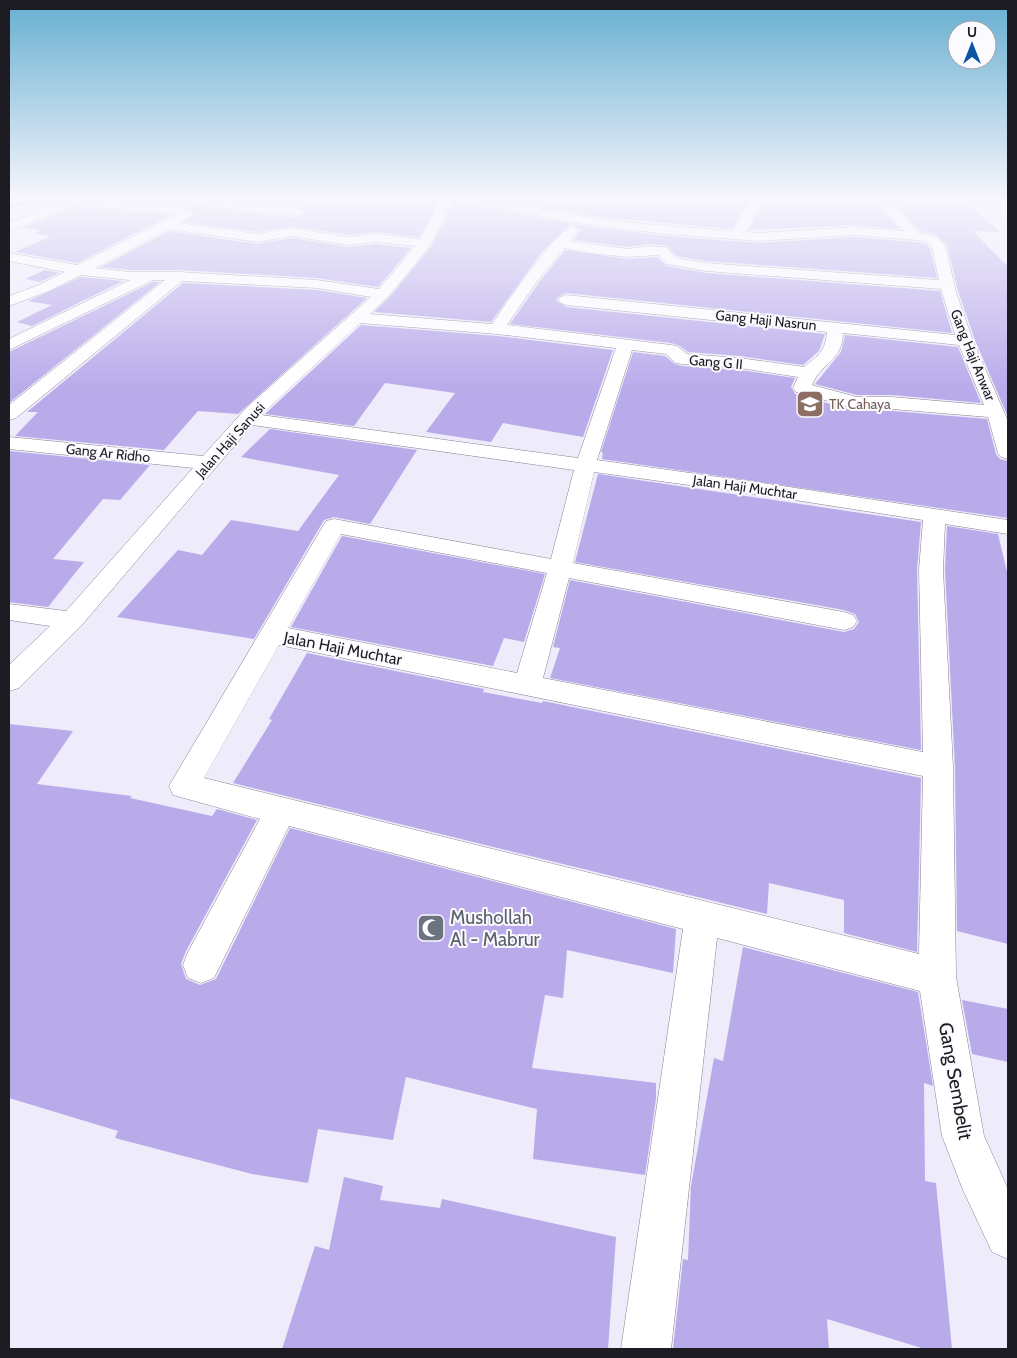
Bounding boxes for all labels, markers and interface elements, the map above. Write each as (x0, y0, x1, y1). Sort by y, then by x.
north arrow (947, 20, 997, 70)
text: U (967, 23, 977, 41)
street label: Gang Haji Nasrun (715, 306, 818, 334)
street label: Gang Haji Anwar (946, 307, 1000, 404)
street label: Gang G II (688, 351, 744, 373)
school or university icon: TK Cahaya (795, 389, 825, 419)
place label: TK Cahaya (829, 395, 891, 413)
street label: Jalan Haji Sanusi (191, 398, 269, 482)
street label: Gang Ar Ridho (65, 440, 151, 466)
street label: Jalan Haji Muchtar (691, 471, 799, 503)
street label: Jalan Haji Muchtar (281, 628, 404, 669)
place label: Mushollah Al - Mabrur (450, 906, 540, 951)
mosque icon: Mushollah Al - Mabrur (416, 913, 446, 943)
street label: Gang Sembelit (934, 1021, 977, 1142)

